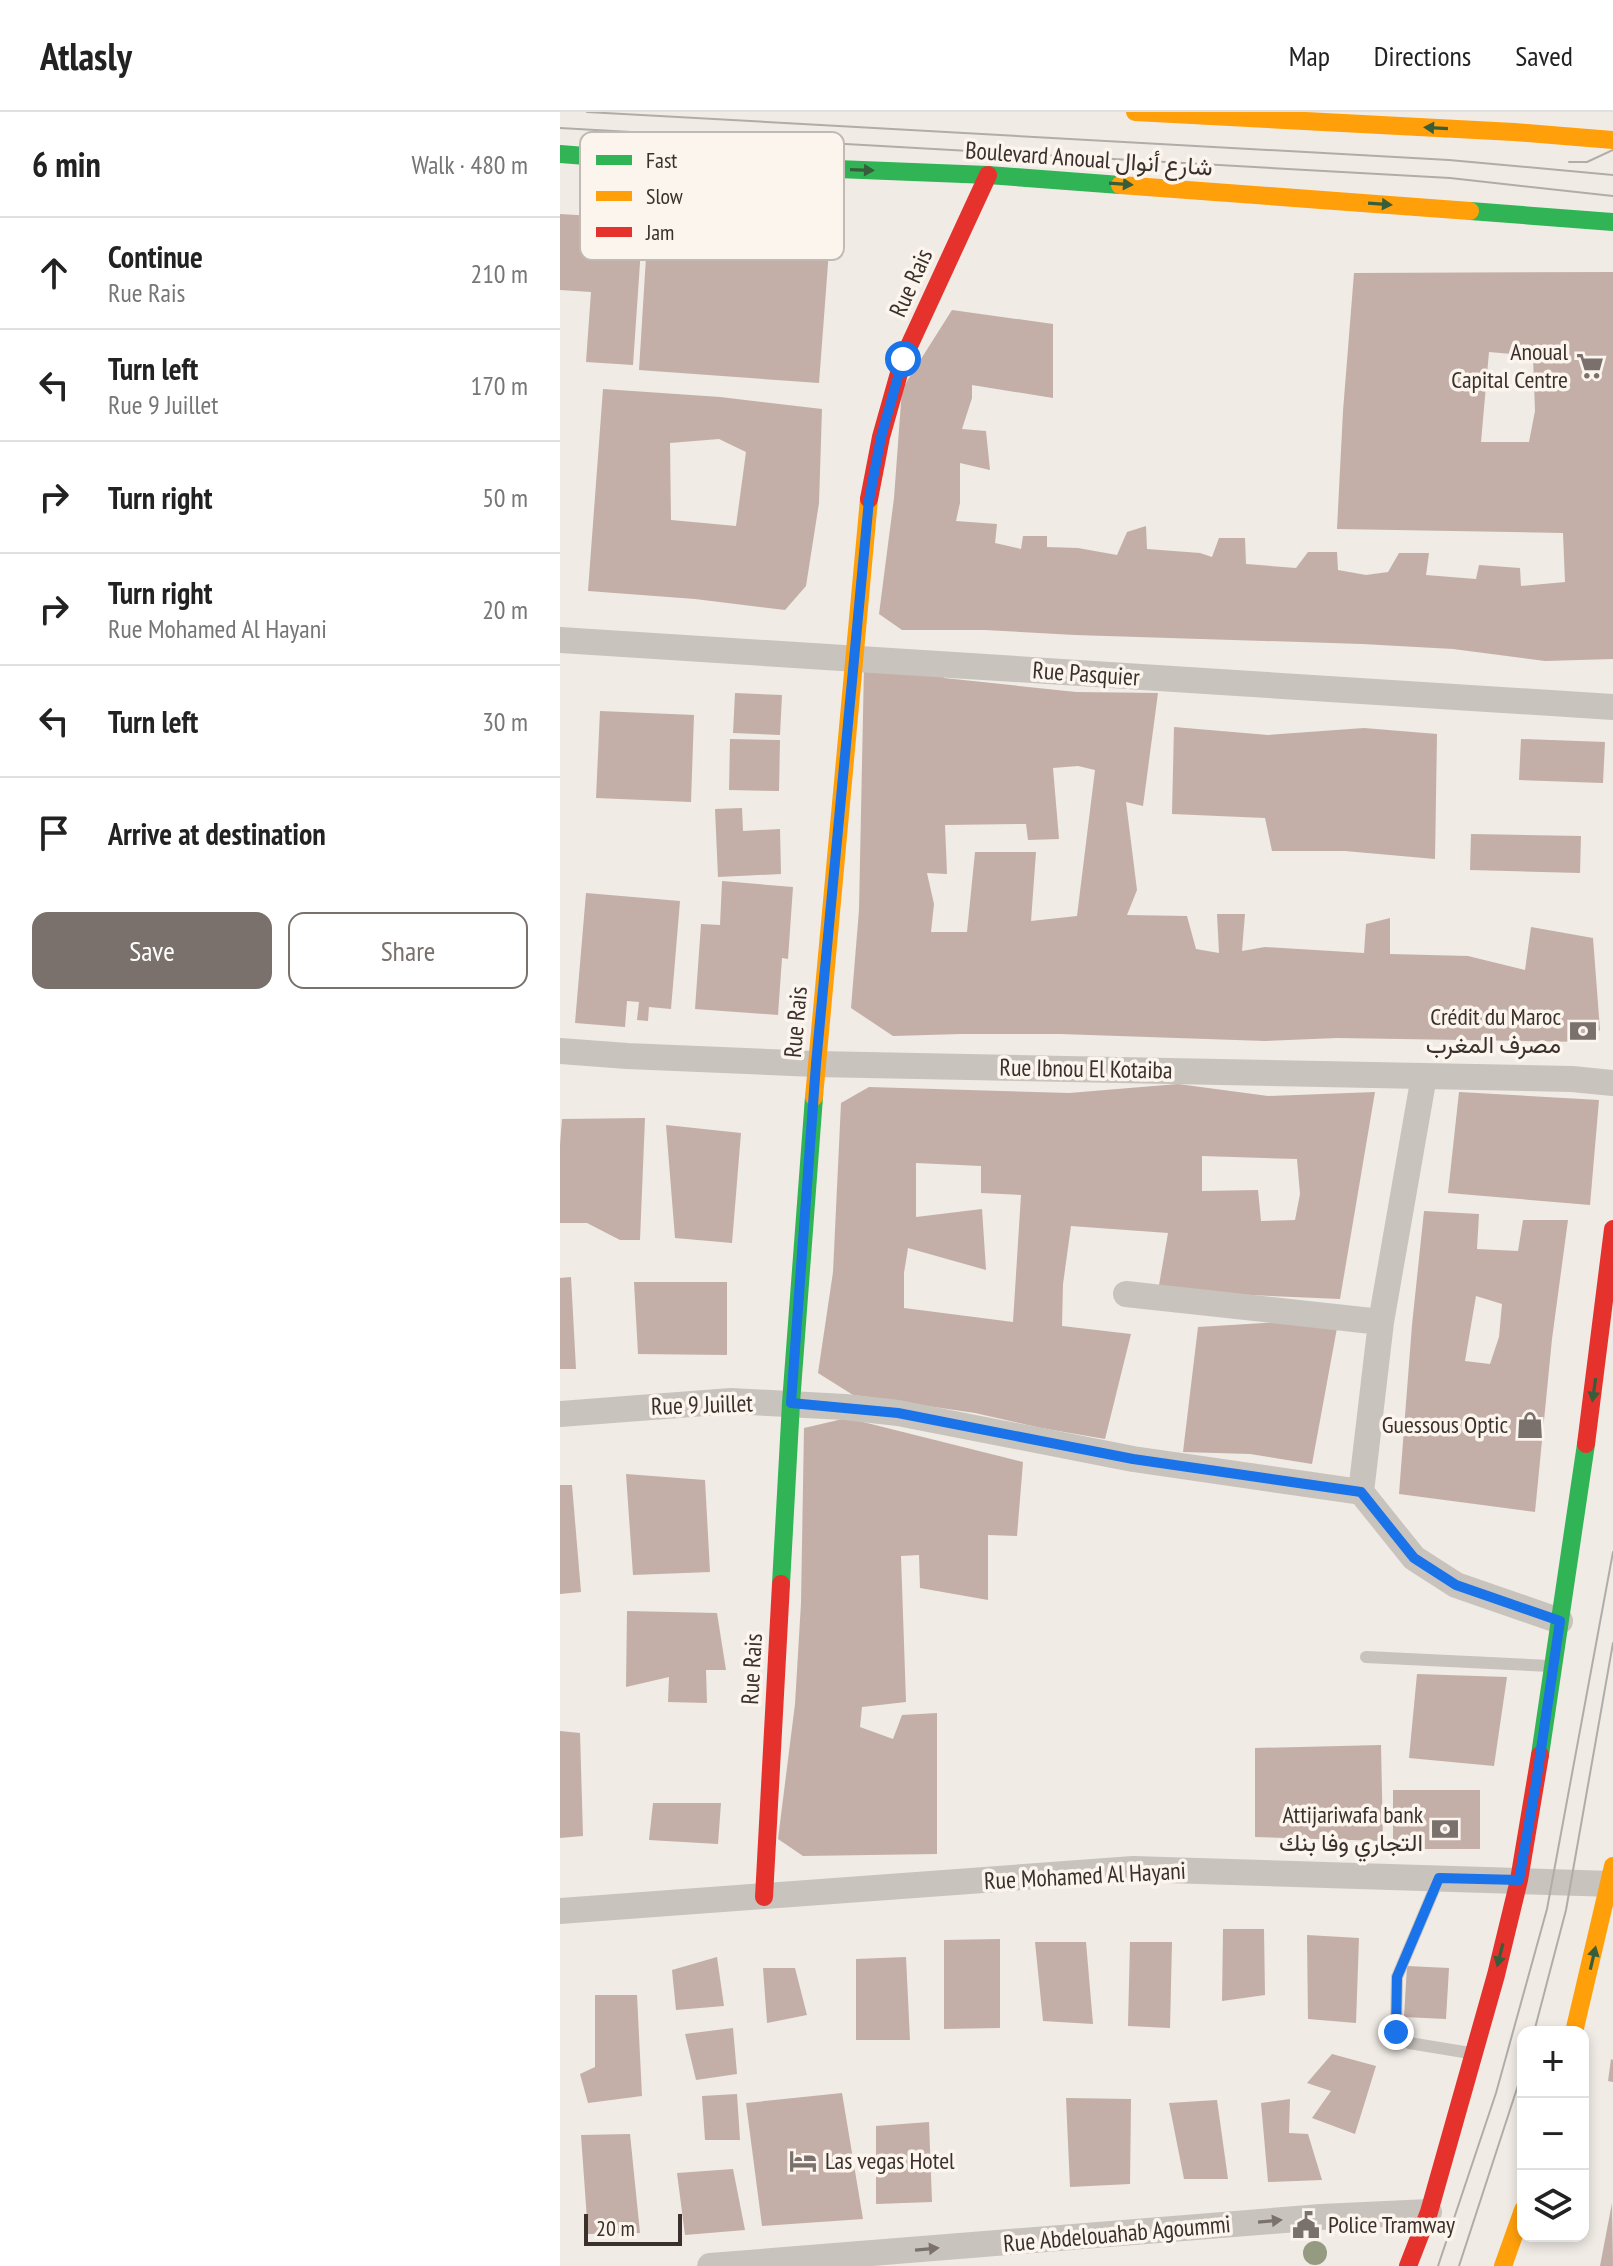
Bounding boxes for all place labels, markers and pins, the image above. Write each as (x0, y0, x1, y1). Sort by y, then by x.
place label: Anoual Capital Centre (1451, 336, 1568, 395)
supermarket icon: Anoual Capital Centre (1575, 351, 1605, 381)
place label: Crédit du Maroc مصرف المغرب (1426, 1001, 1561, 1060)
bank icon: Crédit du Maroc مصرف المغرب (1568, 1016, 1598, 1046)
place label: Guessous Optic (1382, 1409, 1508, 1440)
shop icon: Guessous Optic (1515, 1410, 1545, 1440)
place label: Attijariwafa bank التجاري وفا بنك (1279, 1799, 1424, 1862)
bank icon: Attijariwafa bank التجاري وفا بنك (1430, 1814, 1460, 1844)
place label: Las vegas Hotel (825, 2145, 955, 2176)
hotel icon: Las vegas Hotel (788, 2146, 818, 2176)
place label: Police Tramway (1328, 2209, 1455, 2240)
public building icon: Police Tramway (1291, 2210, 1321, 2240)

